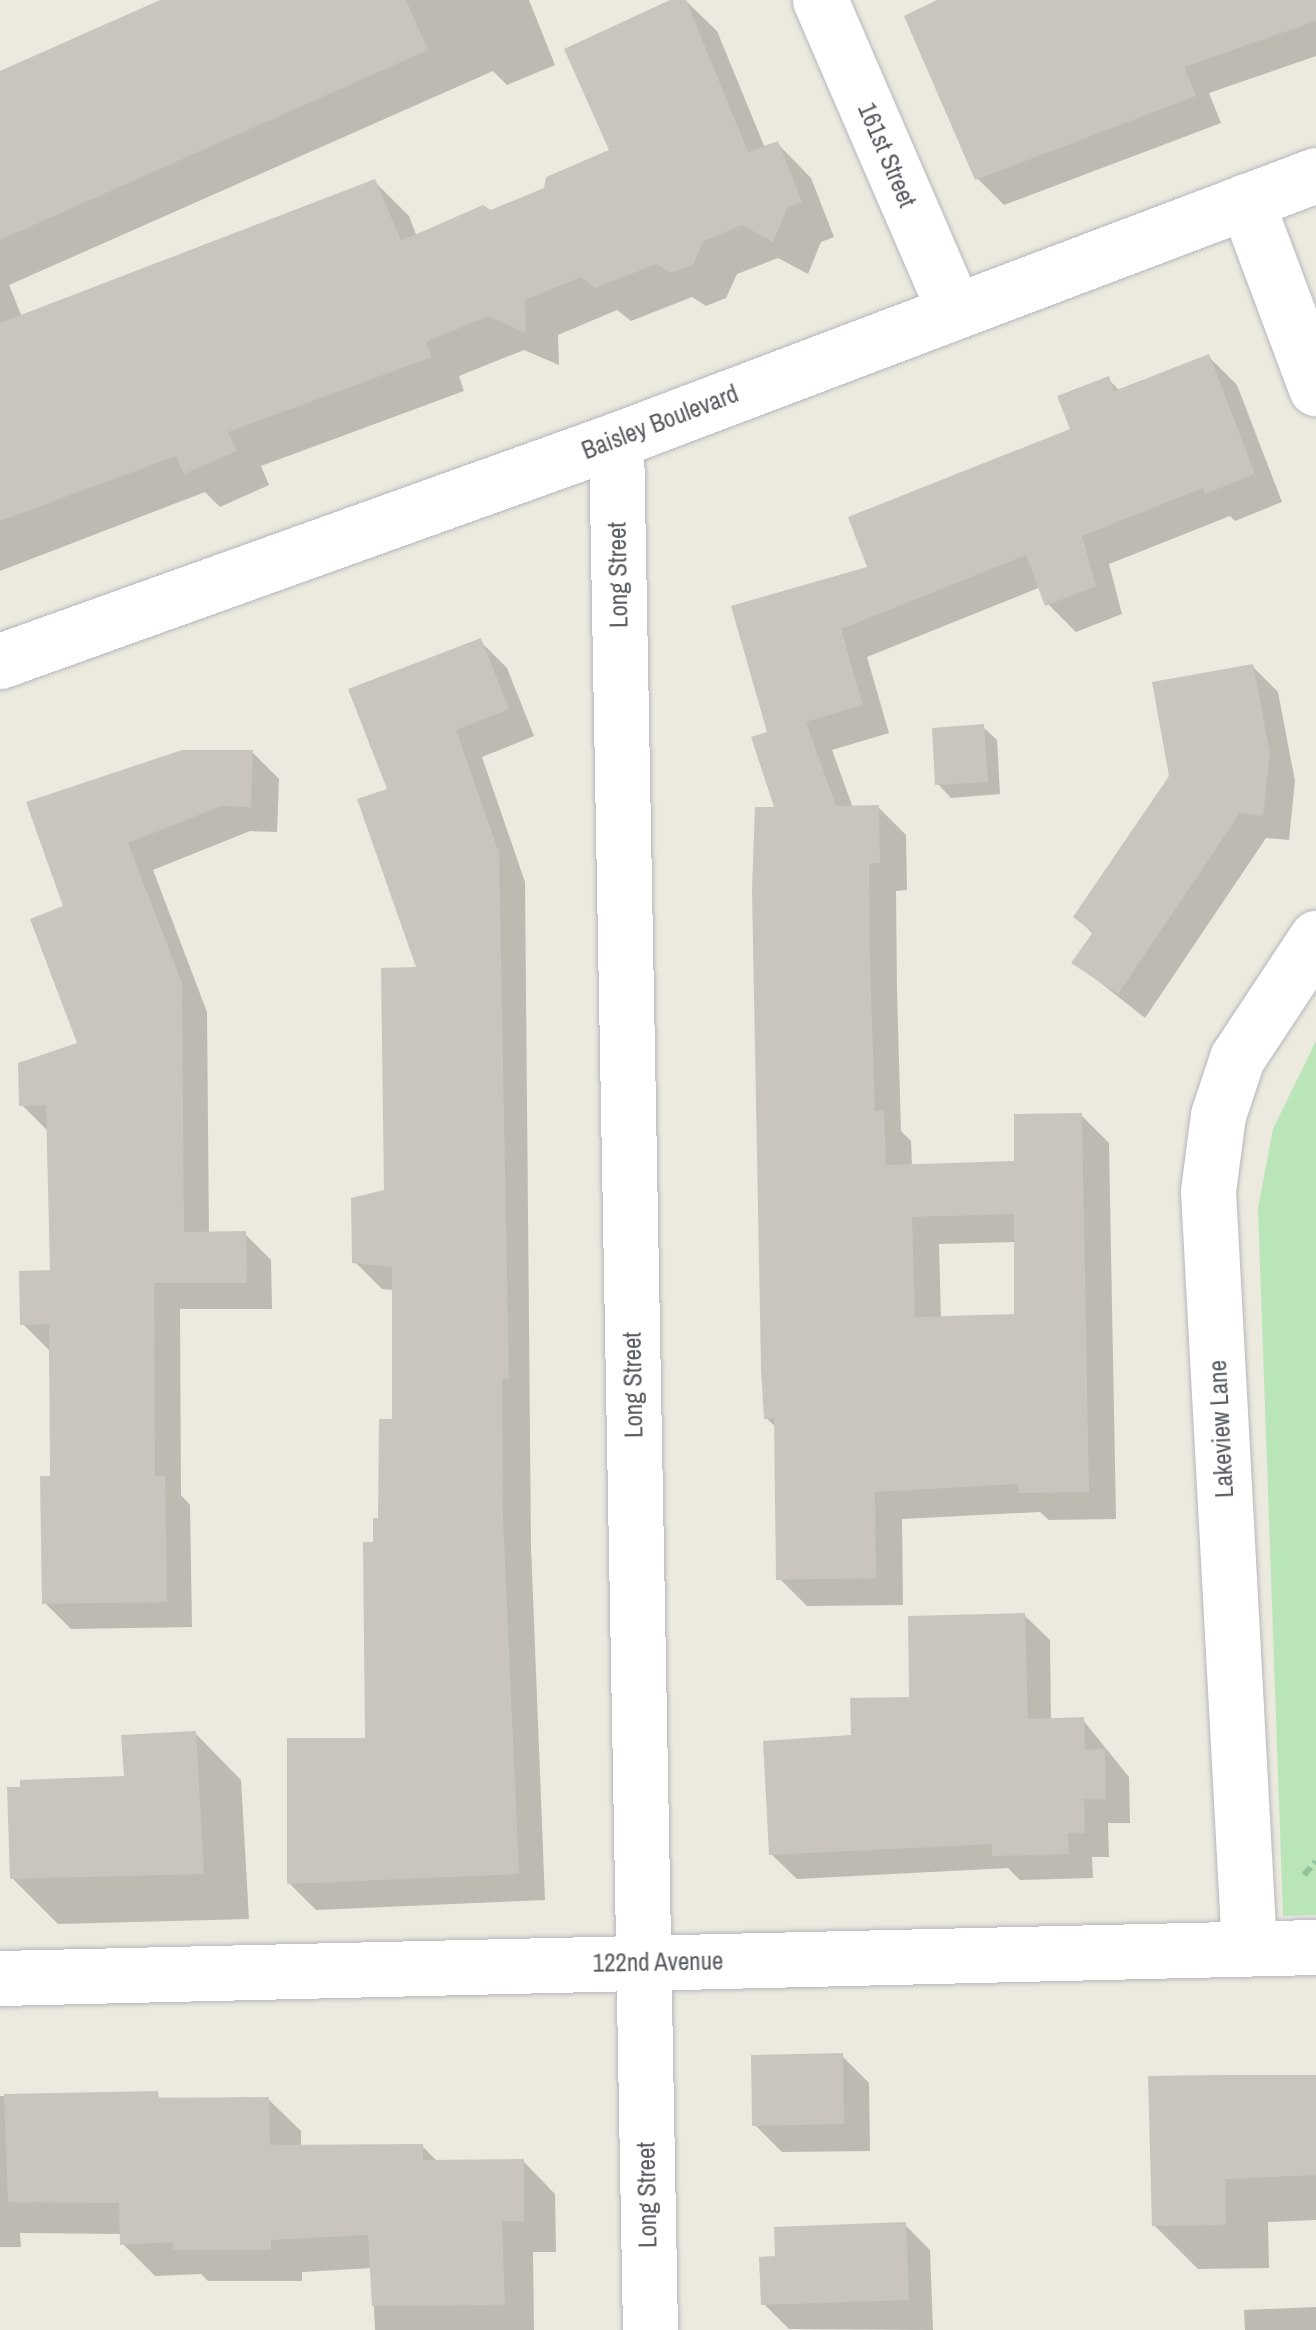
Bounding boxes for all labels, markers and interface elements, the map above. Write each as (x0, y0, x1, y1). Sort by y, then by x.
street label: 161st Street (852, 98, 922, 212)
street label: Baisley Boulevard (577, 378, 743, 466)
street label: Long Street (602, 522, 634, 628)
street label: Long Street (617, 1332, 649, 1438)
street label: Lakeview Lane (1202, 1359, 1240, 1499)
street label: 122nd Avenue (592, 1946, 724, 1978)
street label: Long Street (631, 2142, 663, 2248)

